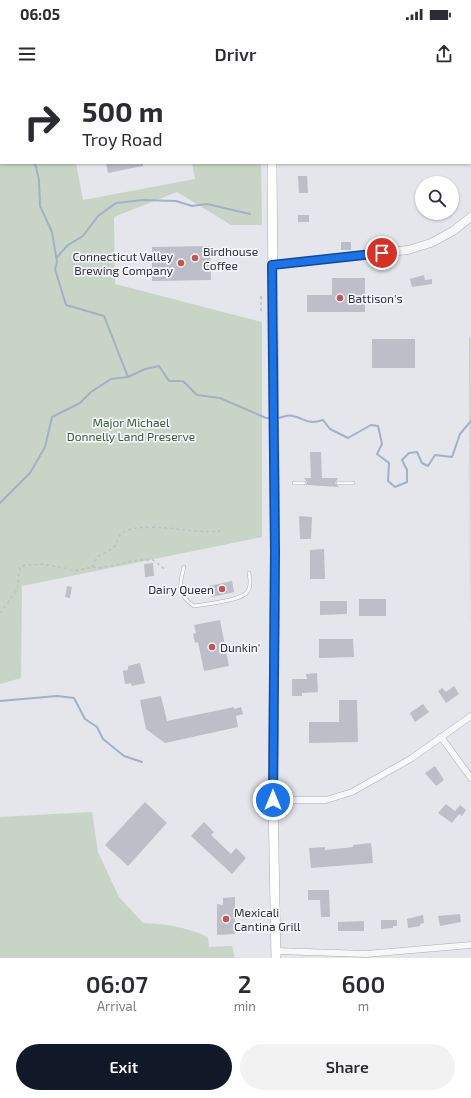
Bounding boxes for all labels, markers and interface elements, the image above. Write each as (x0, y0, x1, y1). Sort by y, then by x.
text: 06:05 (20, 5, 60, 23)
icon: menu (16, 43, 38, 65)
text: Drivr (215, 43, 256, 65)
icon: share (433, 43, 455, 65)
text: 500 m (82, 94, 164, 128)
icon: right (16, 96, 68, 148)
text: Troy Road (82, 128, 162, 150)
map controls (415, 176, 459, 220)
button: search (415, 176, 459, 220)
pin (365, 236, 399, 270)
icon: arrive (371, 242, 393, 264)
place label: Birdhouse Coffee (203, 244, 258, 272)
place label: Connecticut Valley Brewing Company (72, 249, 174, 277)
marker: Birdhouse Coffee (190, 253, 200, 263)
marker: Connecticut Valley Brewing Company (176, 258, 186, 268)
place label: Battison's (348, 291, 403, 305)
marker: Battison's (335, 293, 345, 303)
park label: Major Michael Donnelly Land Preserve (67, 415, 195, 443)
place label: Dairy Queen (148, 582, 214, 597)
marker: Dairy Queen (217, 584, 227, 594)
place label: Dunkin' (220, 640, 260, 654)
marker: Dunkin' (207, 642, 217, 652)
position arrow (252, 779, 294, 821)
place label: Mexicali Cantina Grill (234, 905, 301, 933)
marker: Mexicali Cantina Grill (221, 914, 231, 924)
text: 06:07 (86, 969, 148, 998)
text: 2 (238, 969, 252, 998)
text: 600 (342, 969, 385, 998)
text: Arrival (97, 998, 137, 1014)
text: min (234, 998, 256, 1014)
text: m (358, 998, 369, 1014)
button: Exit (16, 1044, 232, 1090)
button: Share (240, 1044, 455, 1090)

